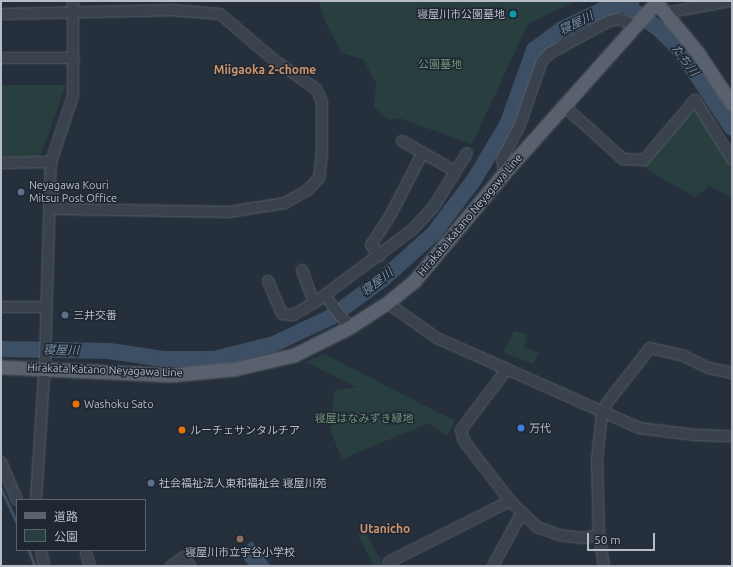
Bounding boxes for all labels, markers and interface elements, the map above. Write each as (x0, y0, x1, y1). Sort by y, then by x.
place label: 寝屋川市公園墓地 (417, 7, 505, 21)
water label: 寝屋川 (557, 8, 595, 38)
marker: 寝屋川市公園墓地 (508, 9, 518, 19)
water label: たち川 (668, 41, 702, 79)
park label: 公園墓地 (418, 57, 462, 71)
district label: Miigaoka 2-chome (214, 63, 316, 77)
street label: Hirakata Katano Neyagawa Line (415, 151, 525, 279)
place label: Neyagawa Kouri Mitsui Post Office (29, 179, 117, 205)
marker: Neyagawa Kouri Mitsui Post Office (16, 187, 26, 197)
water label: 寝屋川 (358, 265, 396, 299)
place label: 三井交番 (73, 308, 117, 322)
marker: 三井交番 (60, 310, 70, 320)
water label: 寝屋川 (43, 342, 79, 358)
street label: Hirakata Katano Neyagawa Line (27, 361, 183, 379)
place label: Washoku Sato (84, 397, 154, 411)
marker: Washoku Sato (71, 399, 81, 409)
park label: 寝屋はなみずき緑地 (315, 411, 413, 425)
place label: 万代 (529, 421, 551, 435)
place label: ルーチェサンタルチア (190, 423, 300, 437)
marker: 万代 (516, 423, 526, 433)
marker: ルーチェサンタルチア (177, 425, 187, 435)
place label: 社会福祉法人東和福祉会 寝屋川苑 (159, 476, 327, 490)
marker: 社会福祉法人東和福祉会 寝屋川苑 (146, 478, 156, 488)
legend (16, 499, 146, 551)
text: 道路 (54, 510, 78, 523)
district label: Utanicho (360, 522, 410, 536)
scale bar (589, 525, 657, 551)
text: 公園 (54, 530, 78, 543)
text: 50 m (594, 533, 621, 546)
marker: 寝屋川市立宇谷小学校 (235, 534, 245, 544)
place label: 寝屋川市立宇谷小学校 (185, 545, 295, 559)

